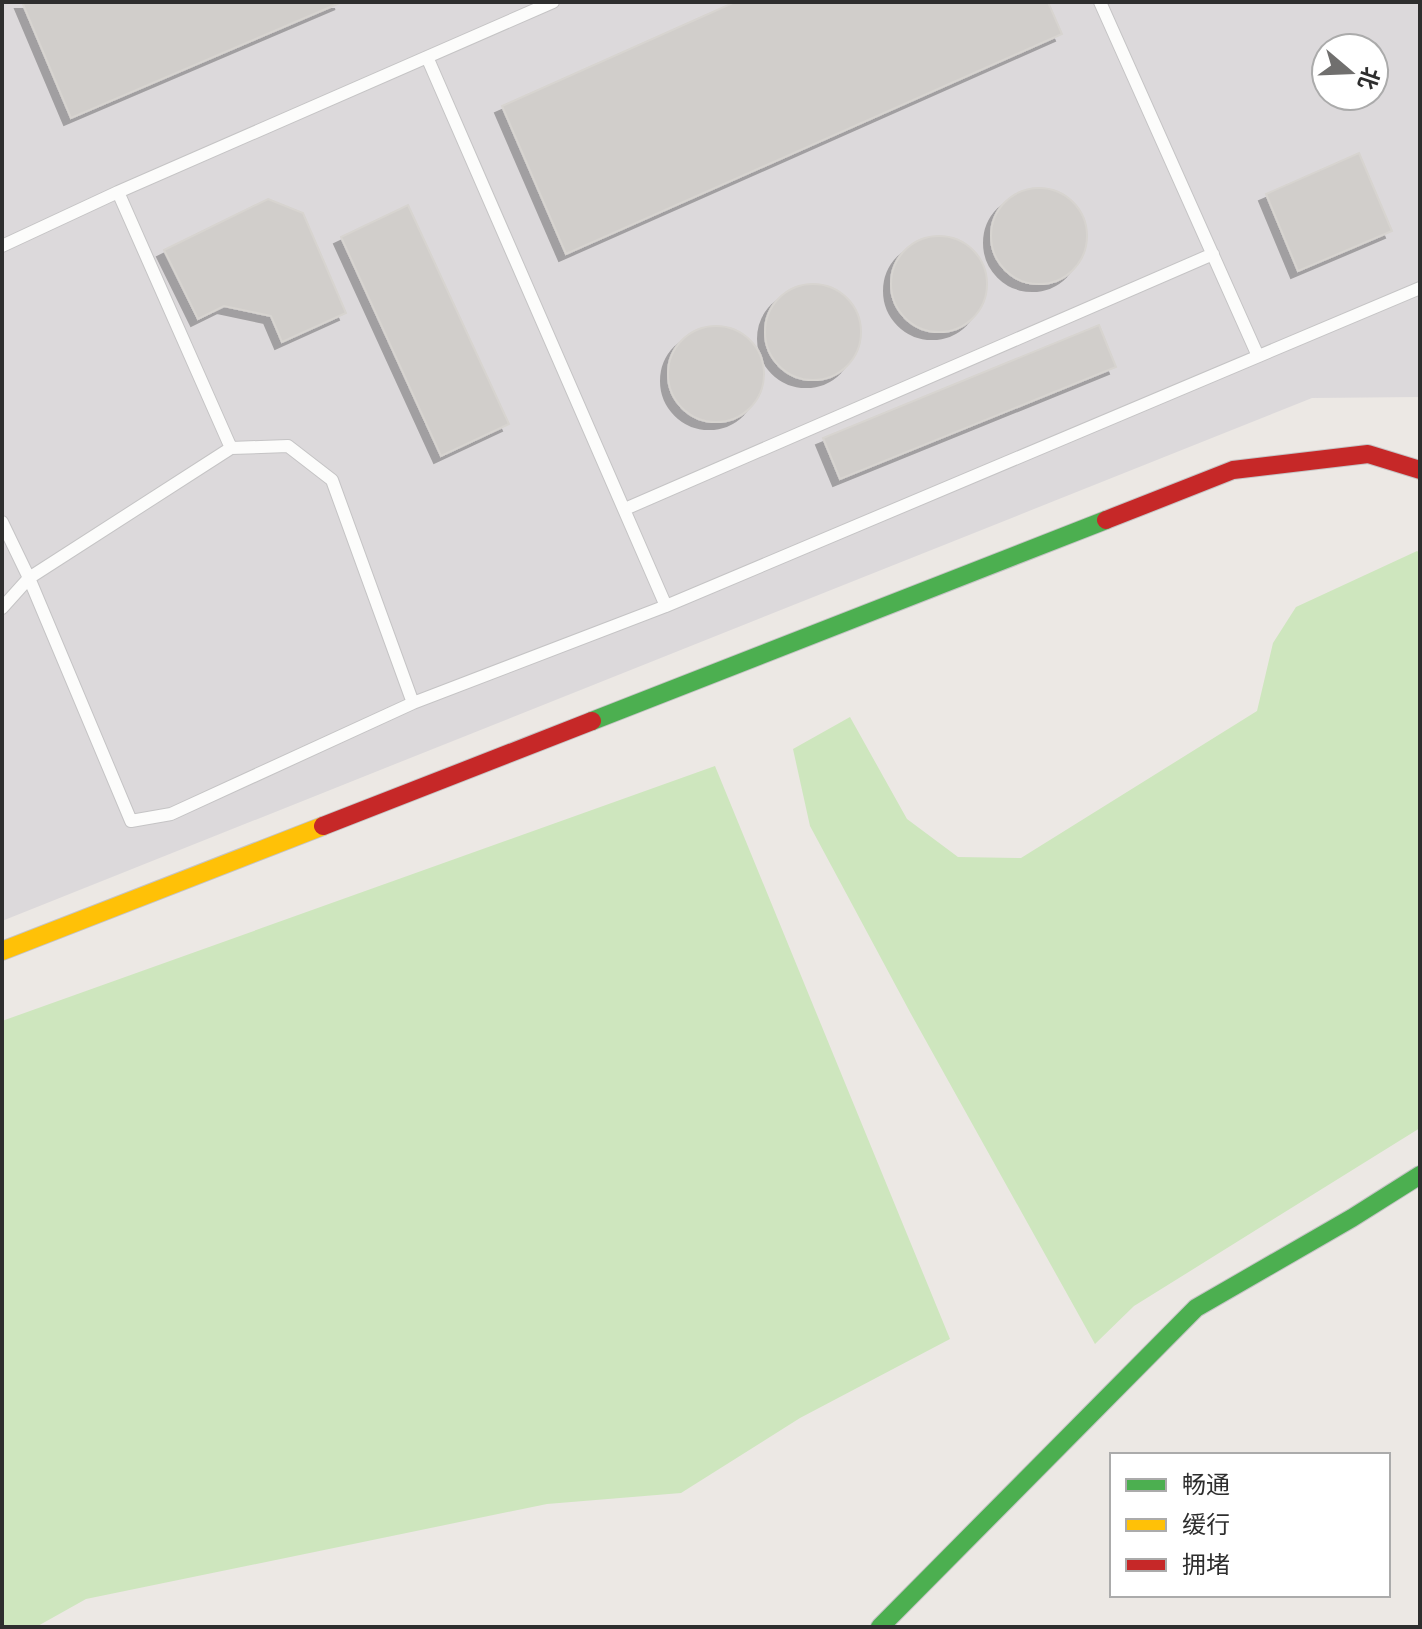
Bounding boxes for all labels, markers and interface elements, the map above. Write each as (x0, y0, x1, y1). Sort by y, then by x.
north arrow (1310, 32, 1390, 112)
text: 北 (1353, 64, 1385, 93)
legend (1110, 1453, 1390, 1597)
text: 畅通 (1182, 1470, 1230, 1499)
text: 缓行 (1182, 1510, 1230, 1539)
text: 拥堵 (1182, 1550, 1230, 1579)

